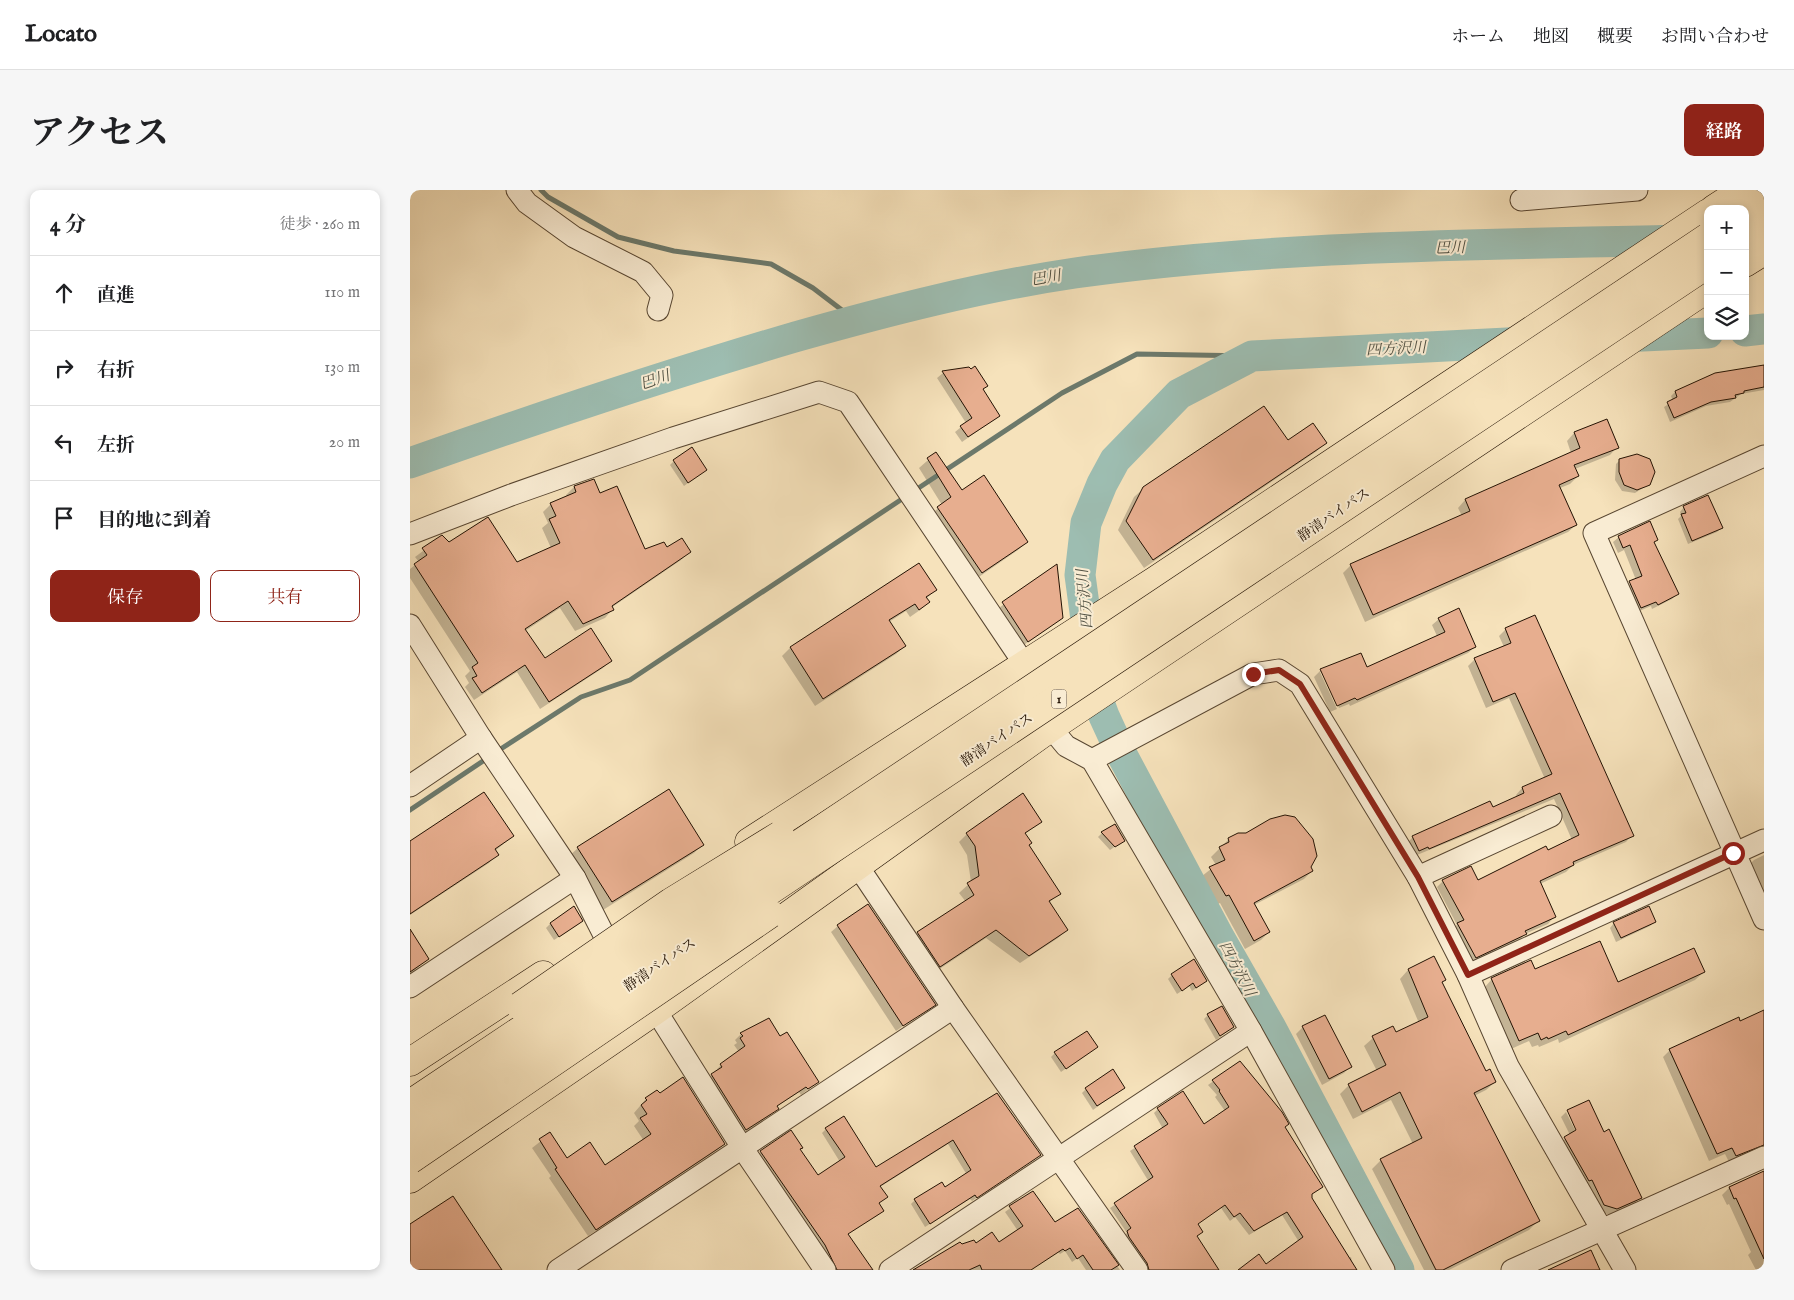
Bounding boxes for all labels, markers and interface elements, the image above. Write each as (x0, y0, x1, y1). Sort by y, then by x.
text: Locato (25, 19, 97, 50)
text: ホーム (1451, 26, 1505, 49)
text: 地図 (1533, 26, 1569, 49)
text: 概要 (1597, 26, 1633, 49)
text: お問い合わせ (1661, 26, 1769, 49)
button: 経路 (1684, 104, 1764, 156)
text: アクセス (30, 112, 169, 157)
map controls (1704, 205, 1749, 340)
button: + (1704, 205, 1749, 250)
text: 4 分 (50, 212, 86, 239)
text: 徒歩 · 260 m (280, 215, 360, 235)
water label: 巴川 (1435, 238, 1467, 258)
button: − (1704, 250, 1749, 295)
water label: 巴川 (1030, 266, 1064, 290)
icon: ahead (50, 279, 78, 307)
text: 110 m (324, 283, 360, 303)
text: 直進 (97, 284, 135, 308)
button: layers (1704, 295, 1749, 340)
water label: 四方沢川 (1366, 338, 1428, 360)
icon: right (50, 354, 78, 382)
text: 130 m (324, 358, 360, 378)
text: 右折 (97, 359, 135, 383)
water label: 巴川 (638, 365, 674, 394)
icon: left (50, 429, 78, 457)
text: 20 m (329, 433, 360, 453)
text: 左折 (97, 434, 135, 458)
street label: 静清バイパス (1294, 484, 1374, 546)
icon: arrive (50, 504, 78, 532)
text: 目的地に到着 (97, 509, 211, 533)
water label: 四方沢川 (1073, 566, 1097, 630)
button: 保存 (50, 570, 200, 622)
button: 共有 (210, 570, 360, 622)
route end (1242, 663, 1265, 686)
road number: 1 (1052, 689, 1066, 708)
street label: 静清バイパス (957, 709, 1037, 771)
route start (1722, 842, 1745, 865)
street label: 静清バイパス (620, 934, 700, 996)
water label: 四方沢川 (1215, 938, 1260, 1002)

